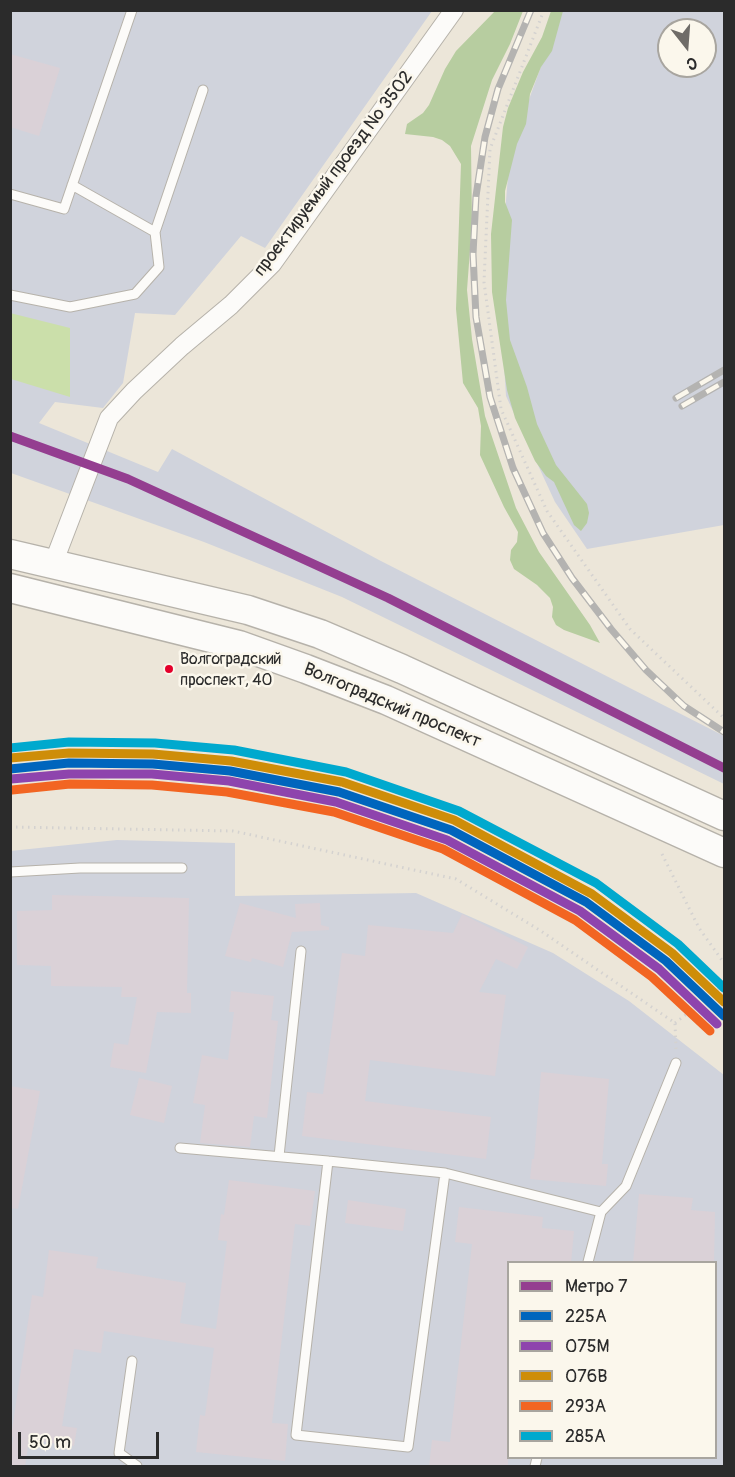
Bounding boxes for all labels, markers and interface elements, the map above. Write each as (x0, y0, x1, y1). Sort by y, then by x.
north arrow (657, 18, 717, 78)
text: С (684, 52, 699, 74)
street label: проектируемый проезд № 3502 (250, 67, 418, 281)
place label: Волгоградский проспект, 40 (180, 650, 281, 688)
street label: Волгоградский проспект (300, 659, 484, 753)
marker: Волгоградский проспект, 40 (163, 663, 175, 675)
legend (507, 1261, 717, 1459)
text: Метро 7 (565, 1275, 627, 1298)
text: 225А (565, 1305, 607, 1328)
text: 075М (565, 1335, 610, 1358)
text: 076В (565, 1365, 607, 1388)
text: 293А (565, 1395, 606, 1418)
scale bar (21, 1420, 162, 1458)
text: 285А (565, 1425, 606, 1448)
text: 50 m (29, 1431, 71, 1454)

